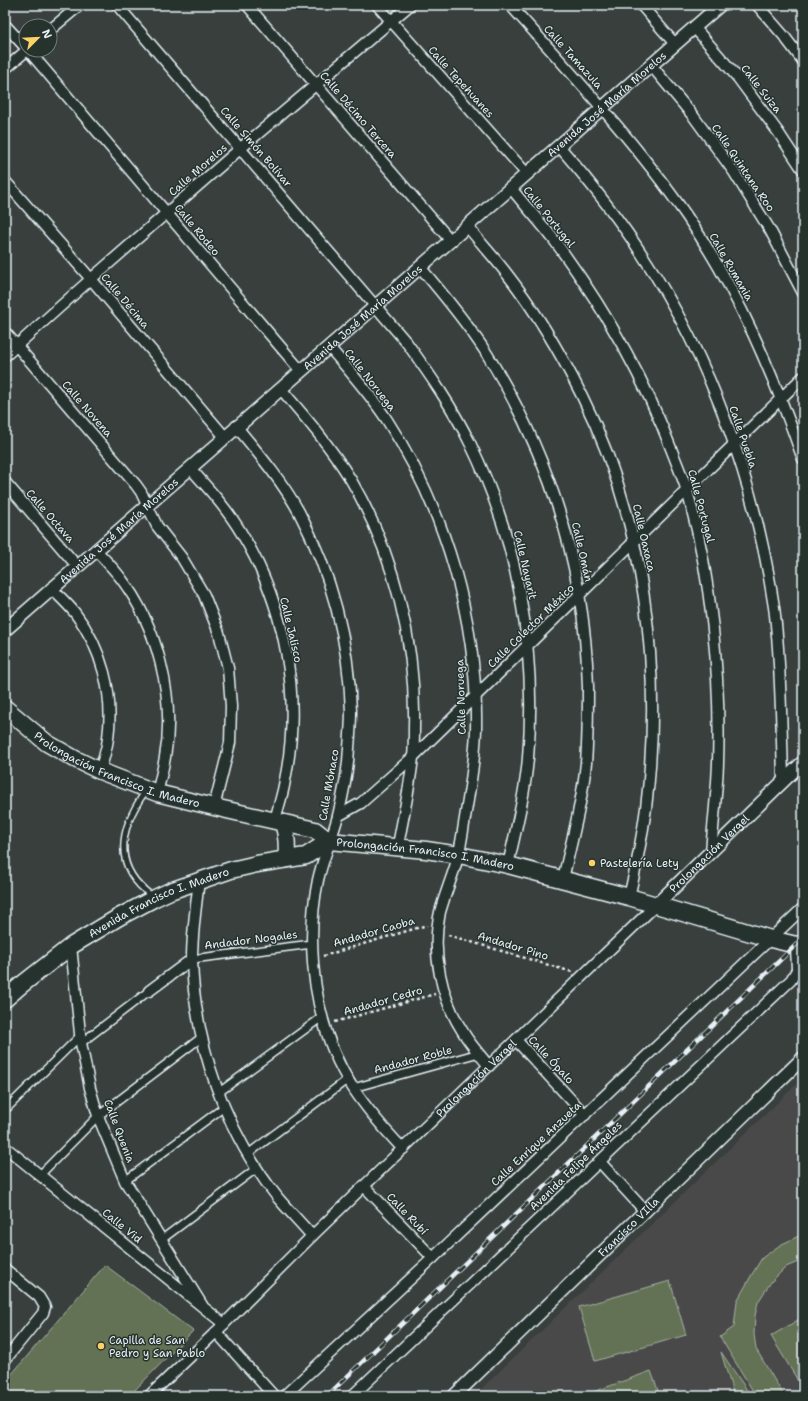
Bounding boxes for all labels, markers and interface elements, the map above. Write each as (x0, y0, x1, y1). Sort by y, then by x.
north arrow (18, 18, 58, 58)
street label: Calle Tamazula (540, 22, 606, 92)
text: N (38, 27, 55, 41)
street label: Calle Tepehuanes (425, 43, 497, 121)
street label: Avenida José María Morelos (544, 48, 669, 160)
street label: Calle Suiza (737, 62, 785, 117)
street label: Calle Décimo Tercera (316, 69, 400, 161)
street label: Calle Simón Bolívar (217, 103, 295, 191)
street label: Calle Quintana Roo (708, 121, 778, 215)
street label: Calle Morelos (166, 140, 230, 200)
street label: Calle Portugal (520, 183, 579, 251)
street label: Calle Rodeo (171, 201, 223, 259)
street label: Calle Rumania (705, 230, 757, 304)
street label: Avenida José María Morelos (300, 261, 425, 374)
street label: Calle Décima (98, 270, 153, 332)
street label: Calle Noruega (341, 346, 399, 414)
street label: Calle Novena (58, 378, 116, 440)
street label: Calle Puebla (725, 404, 761, 470)
street label: Calle Portugal (684, 468, 718, 545)
street label: Avenida José María Morelos (56, 474, 182, 587)
street label: Calle Octava (23, 486, 78, 546)
street label: Calle Oaxaca (629, 503, 659, 574)
street label: Calle Omán (568, 521, 596, 584)
street label: Calle Nayarit (510, 529, 540, 601)
street label: Calle Colector México (484, 580, 578, 671)
street label: Calle Jalisco (276, 596, 306, 664)
street label: Calle Noruega (452, 659, 470, 735)
street label: Prolongación Francisco I. Madero (31, 728, 202, 811)
street label: Calle Mónaco (315, 748, 343, 822)
street label: Prolongación Vergel (666, 810, 753, 896)
street label: Prolongación Francisco I. Madero (336, 834, 516, 874)
place label: Pastelería Lety (600, 856, 679, 871)
marker: Pastelería Lety (587, 858, 597, 868)
street label: Avenida Francisco I. Madero (86, 864, 231, 941)
street label: Andador Caoba (332, 913, 417, 951)
street label: Andador Nogales (203, 927, 299, 953)
street label: Andador Pino (476, 928, 551, 964)
street label: Andador Cedro (342, 982, 425, 1019)
street label: Calle Ópalo (525, 1032, 578, 1088)
street label: Prolongación Vergel (432, 1035, 520, 1120)
street label: Andador Roble (372, 1042, 454, 1078)
street label: Calle Quenia (100, 1097, 138, 1165)
street label: Calle Enrique Anzueta (488, 1098, 584, 1190)
street label: Avenida Felipe Ángeles (526, 1117, 626, 1214)
street label: Calle Rubí (383, 1190, 431, 1238)
street label: Francisco VIlla (595, 1194, 663, 1260)
street label: Calle Vid (99, 1205, 145, 1247)
place label: Capilla de San Pedro y San Pablo (109, 1333, 206, 1361)
marker: Capilla de San Pedro y San Pablo (96, 1341, 106, 1351)

